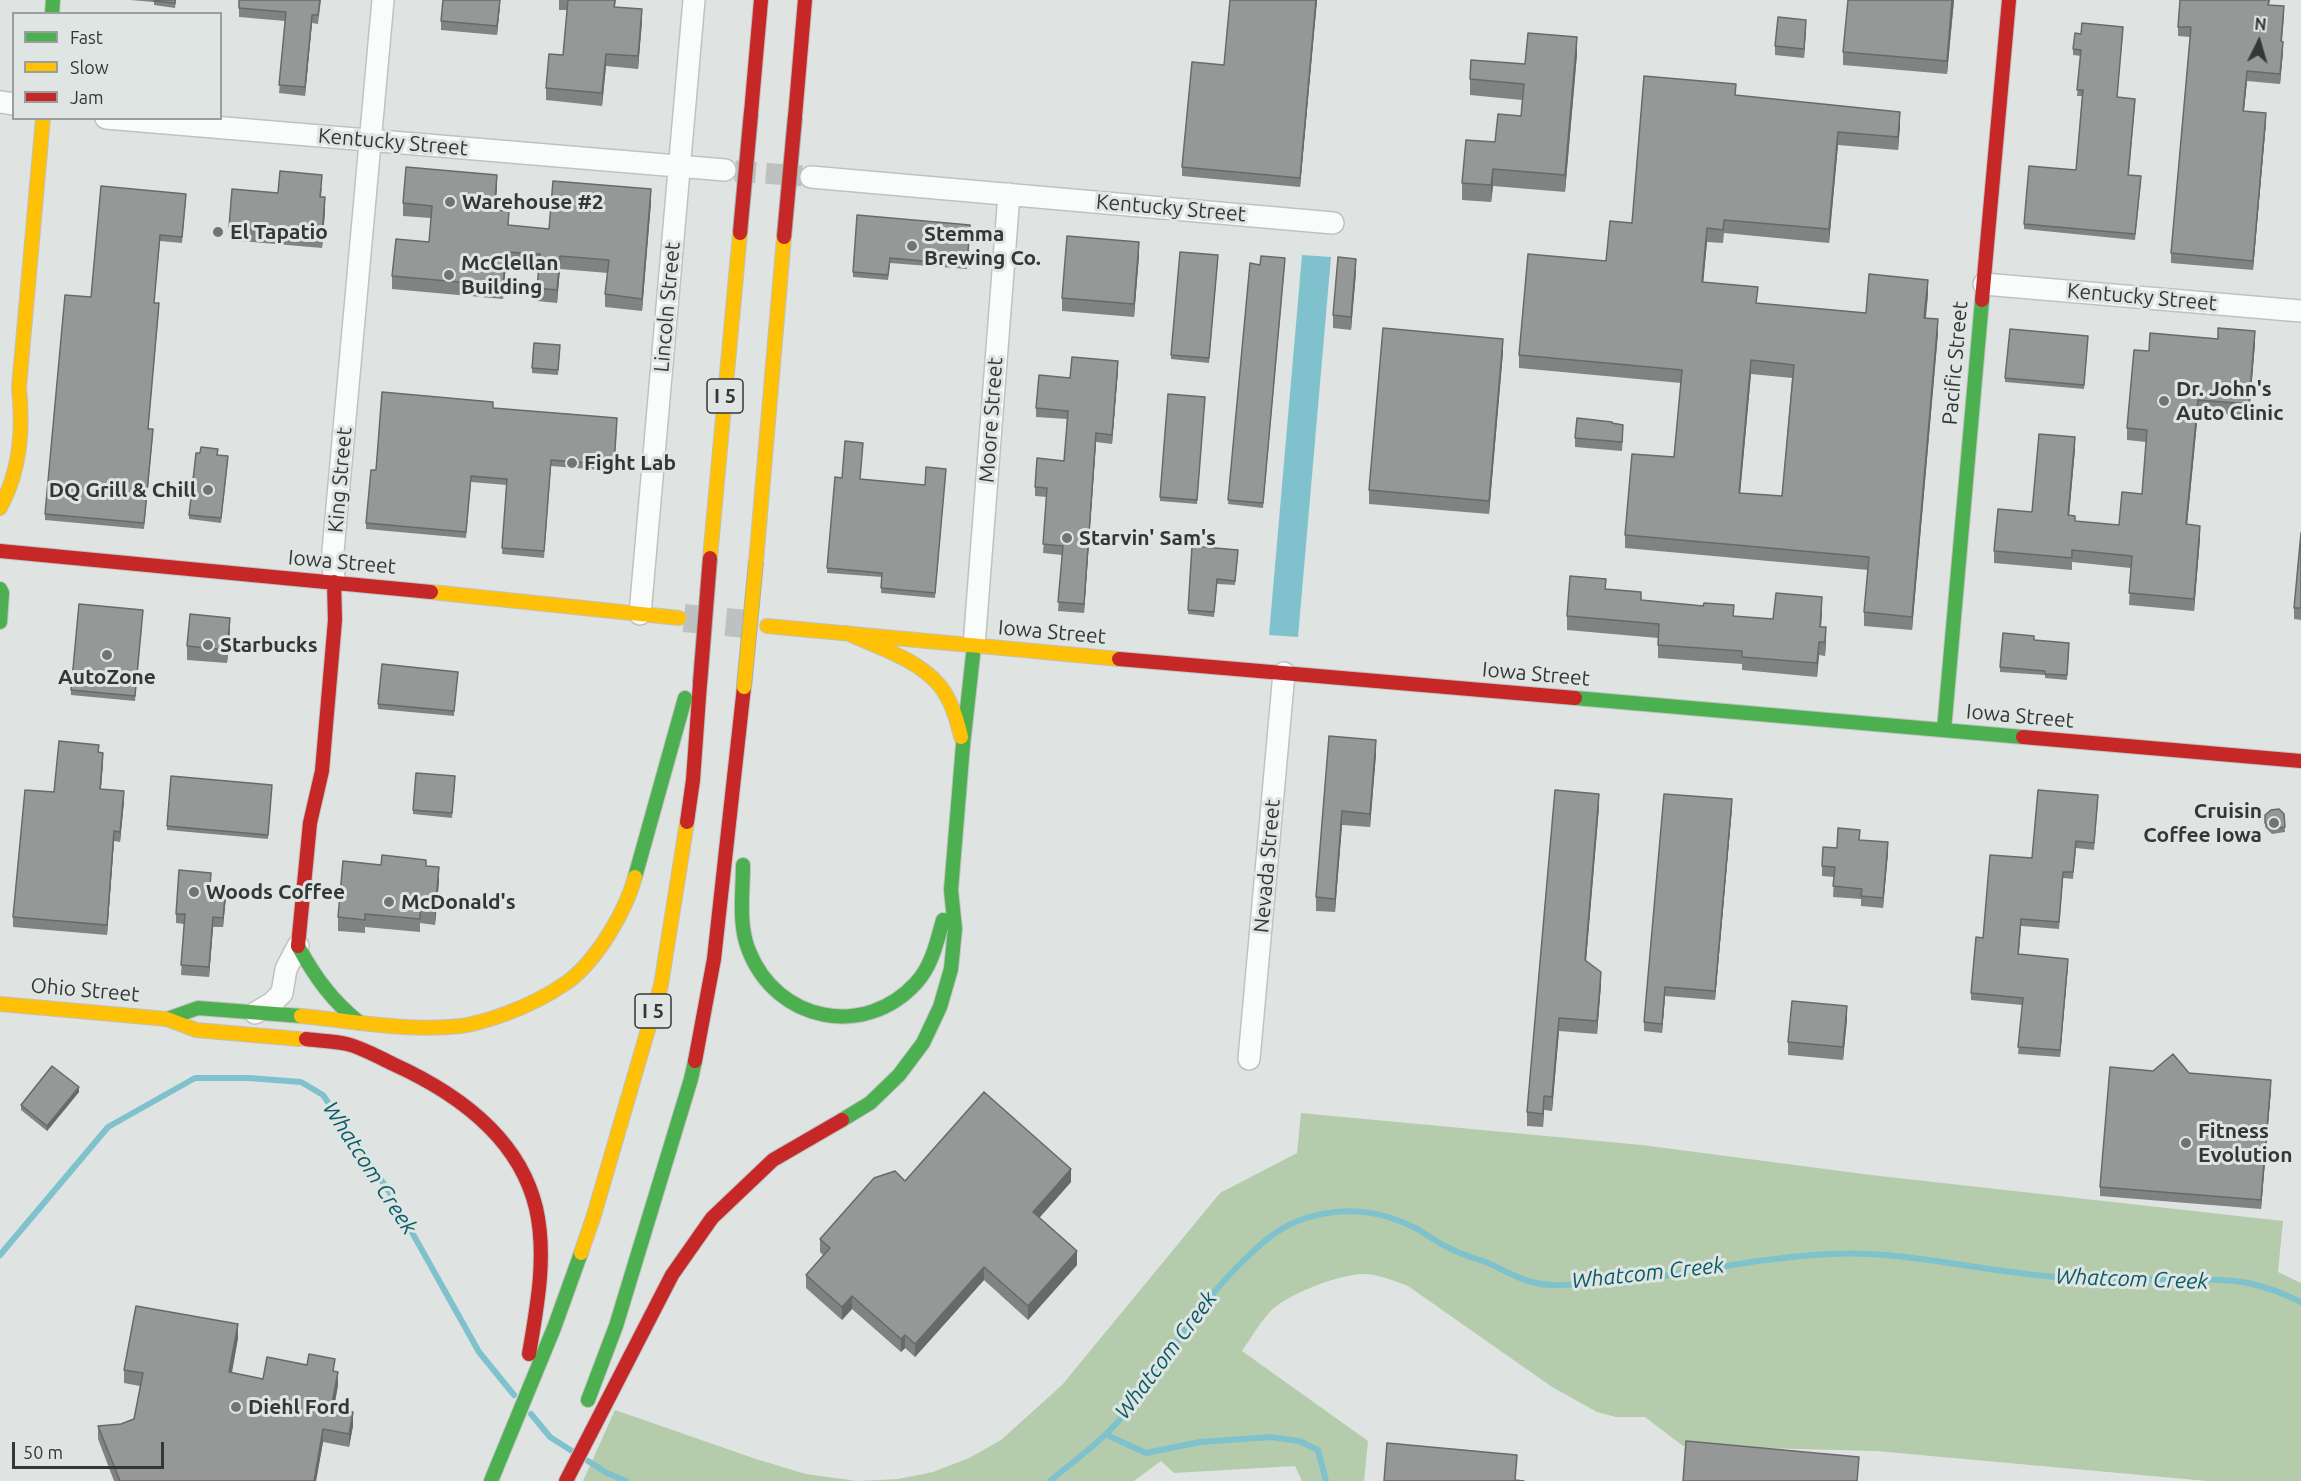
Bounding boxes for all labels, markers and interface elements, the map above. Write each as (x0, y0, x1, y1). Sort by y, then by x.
legend (12, 12, 222, 120)
north arrow (2229, 12, 2289, 72)
text: N (2254, 15, 2267, 34)
text: Fast (70, 27, 103, 47)
text: Slow (70, 57, 109, 77)
text: Jam (70, 87, 104, 107)
street label: Kentucky Street (317, 123, 469, 161)
place label: Warehouse #2 (462, 189, 604, 215)
street label: Kentucky Street (1095, 189, 1247, 227)
marker: Warehouse #2 (443, 195, 457, 209)
place label: El Tapatio (230, 219, 328, 245)
place label: Stemma Brewing Co. (924, 221, 1041, 271)
marker: El Tapatio (211, 225, 225, 239)
marker: Stemma Brewing Co. (905, 239, 919, 253)
street label: Lincoln Street (649, 241, 685, 373)
place label: McClellan Building (461, 250, 559, 300)
marker: McClellan Building (442, 268, 456, 282)
street label: Kentucky Street (2066, 278, 2218, 316)
street label: Pacific Street (1937, 300, 1973, 426)
street label: Moore Street (974, 356, 1008, 484)
place label: Dr. John's Auto Clinic (2176, 376, 2283, 426)
road number: I 5 (707, 379, 743, 413)
marker: Dr. John's Auto Clinic (2157, 394, 2171, 408)
street label: King Street (323, 426, 357, 534)
place label: Fight Lab (584, 450, 676, 476)
marker: Fight Lab (565, 456, 579, 470)
place label: DQ Grill & Chill (49, 477, 196, 503)
marker: DQ Grill & Chill (201, 483, 215, 497)
place label: Starvin' Sam's (1079, 525, 1216, 551)
marker: Starvin' Sam's (1060, 531, 1074, 545)
street label: Iowa Street (287, 545, 397, 579)
street label: Iowa Street (997, 615, 1107, 649)
place label: Starbucks (220, 632, 318, 658)
marker: Starbucks (201, 638, 215, 652)
marker: AutoZone (100, 648, 114, 662)
street label: Iowa Street (1481, 657, 1591, 691)
place label: AutoZone (58, 664, 156, 690)
street label: Iowa Street (1965, 699, 2075, 733)
street label: Nevada Street (1249, 798, 1285, 934)
place label: Cruisin Coffee Iowa (2143, 798, 2262, 848)
marker: Cruisin Coffee Iowa (2267, 816, 2281, 830)
place label: Woods Coffee (206, 879, 345, 905)
marker: Woods Coffee (187, 885, 201, 899)
place label: McDonald's (401, 889, 516, 915)
marker: McDonald's (382, 895, 396, 909)
street label: Ohio Street (30, 973, 140, 1007)
road number: I 5 (635, 994, 671, 1028)
water label: Whatcom Creek (317, 1097, 423, 1239)
place label: Fitness Evolution (2198, 1118, 2293, 1168)
marker: Fitness Evolution (2179, 1136, 2193, 1150)
water label: Whatcom Creek (1570, 1252, 1726, 1294)
water label: Whatcom Creek (2055, 1263, 2209, 1295)
water label: Whatcom Creek (1109, 1286, 1223, 1424)
place label: Diehl Ford (248, 1394, 350, 1420)
marker: Diehl Ford (229, 1400, 243, 1414)
scale bar (15, 1430, 166, 1468)
text: 50 m (23, 1442, 63, 1462)

